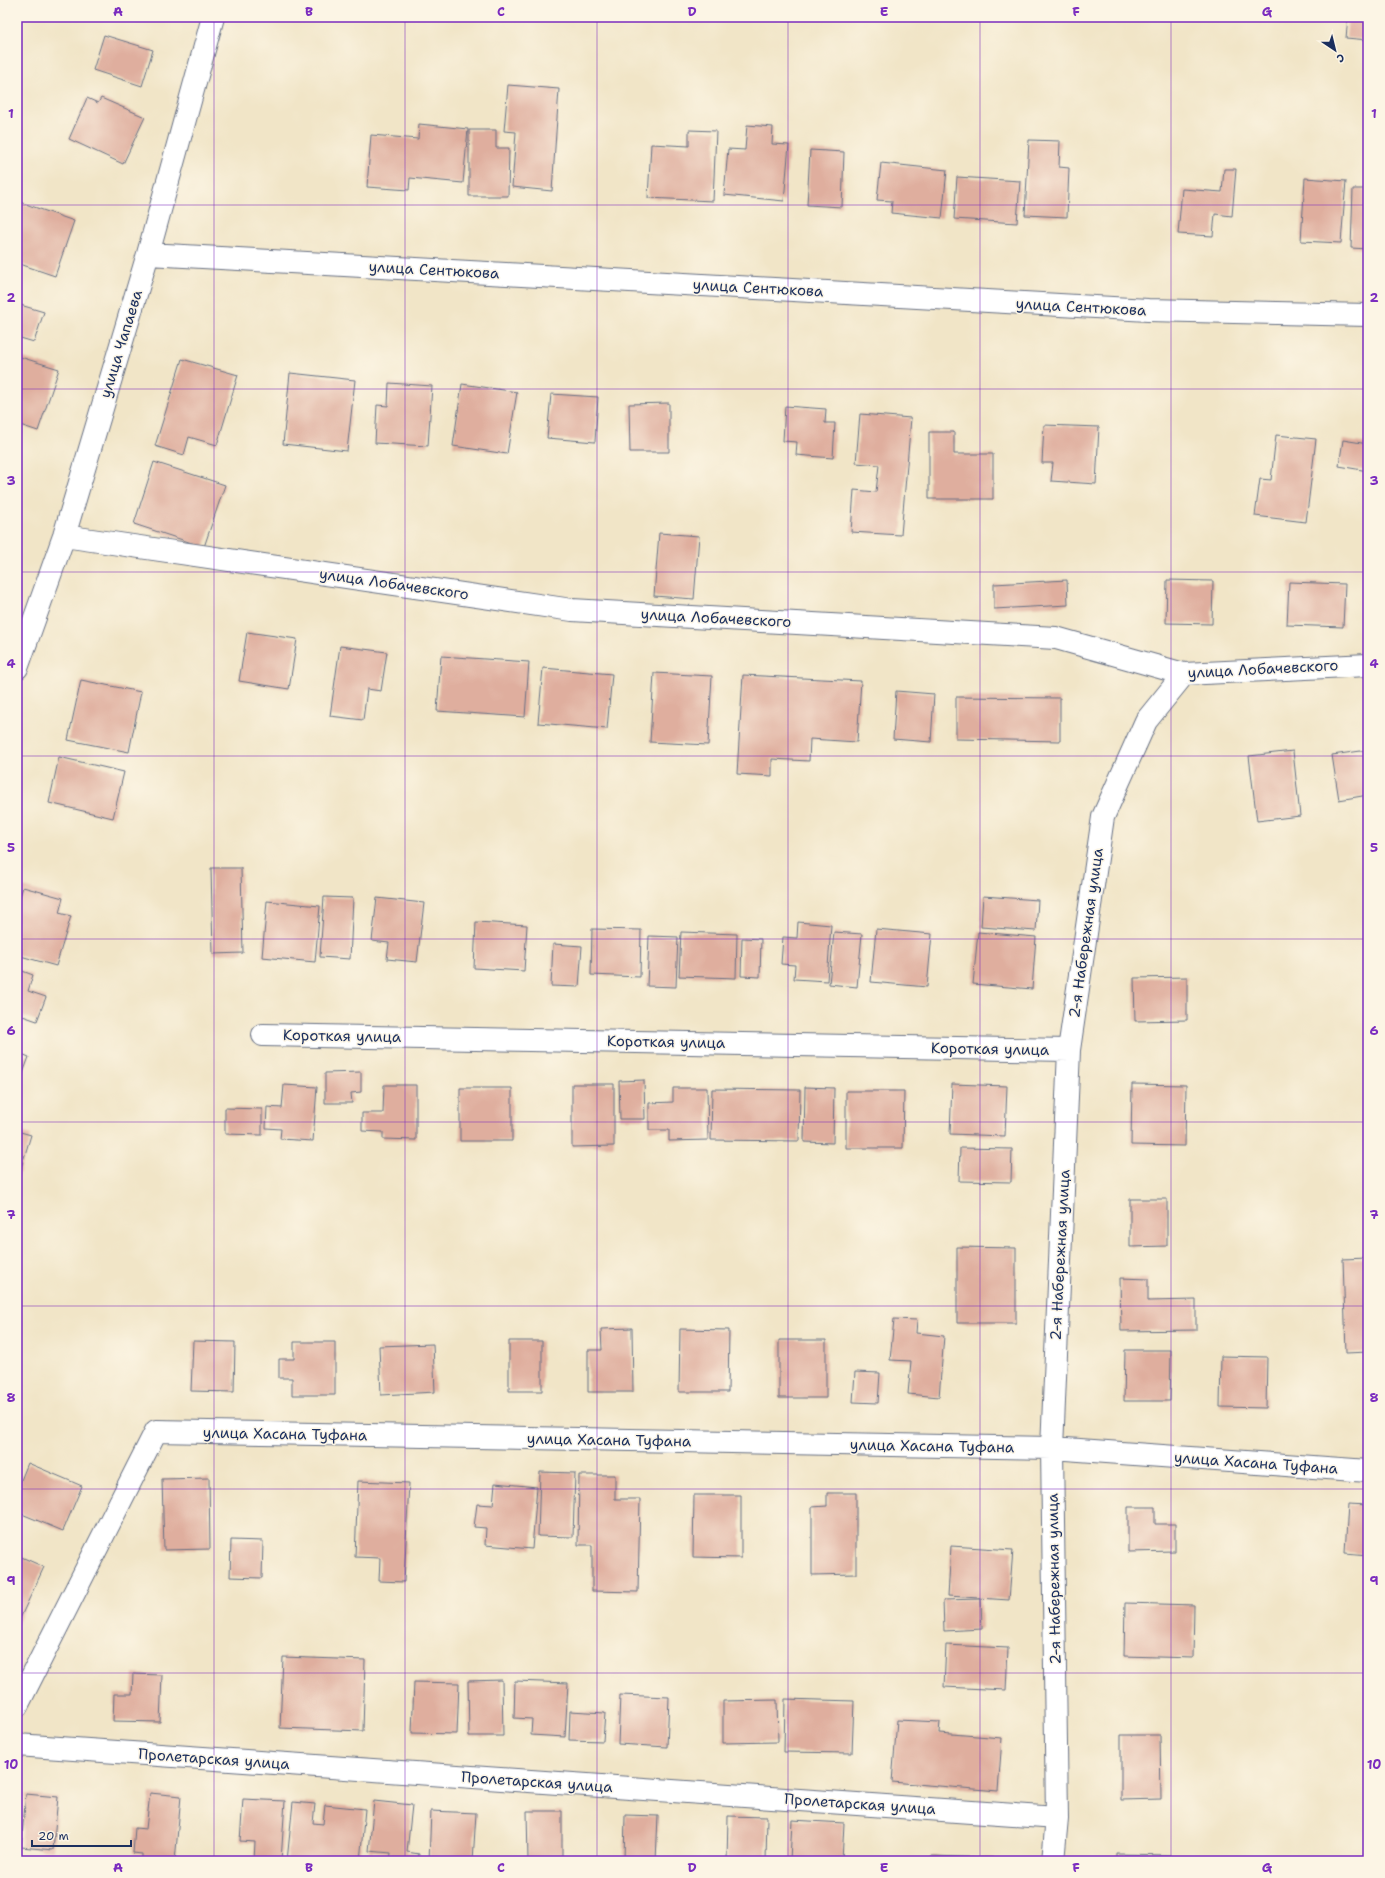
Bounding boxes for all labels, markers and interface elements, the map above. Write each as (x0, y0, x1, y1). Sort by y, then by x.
text: A (113, 3, 123, 20)
text: B (305, 3, 313, 20)
text: C (497, 3, 505, 20)
text: D (687, 3, 697, 20)
text: E (880, 3, 889, 20)
text: F (1072, 3, 1080, 20)
text: G (1262, 3, 1273, 20)
north arrow (1315, 30, 1355, 70)
text: С (1333, 50, 1348, 66)
text: 1 (8, 105, 14, 122)
text: 1 (1371, 105, 1377, 122)
street label: улица Сентюкова (368, 257, 500, 283)
street label: улица Сентюкова (692, 275, 824, 301)
street label: улица Чапаева (95, 287, 147, 401)
text: 2 (6, 289, 16, 306)
text: 2 (1369, 289, 1379, 306)
street label: улица Сентюкова (1015, 294, 1147, 320)
text: 3 (6, 472, 16, 489)
text: 3 (1369, 472, 1379, 489)
street label: улица Лобачевского (318, 564, 470, 604)
street label: улица Лобачевского (640, 604, 792, 632)
text: 4 (6, 655, 16, 672)
street label: улица Лобачевского (1187, 655, 1339, 683)
text: 4 (1369, 655, 1379, 672)
text: 5 (7, 839, 15, 856)
text: 5 (1370, 839, 1378, 856)
street label: 2-я Набережная улица (1064, 846, 1108, 1019)
text: 6 (6, 1022, 16, 1039)
text: 6 (1369, 1022, 1379, 1039)
street label: Короткая улица (283, 1025, 402, 1047)
street label: Короткая улица (607, 1031, 726, 1053)
street label: Короткая улица (931, 1038, 1050, 1060)
street label: 2-я Набережная улица (1046, 1168, 1075, 1341)
text: 7 (6, 1206, 16, 1223)
text: 7 (1369, 1206, 1379, 1223)
text: 8 (6, 1389, 16, 1406)
text: 8 (1369, 1389, 1379, 1406)
street label: улица Хасана Туфана (203, 1423, 368, 1445)
street label: улица Хасана Туфана (527, 1429, 692, 1451)
street label: улица Хасана Туфана (850, 1435, 1015, 1457)
street label: улица Хасана Туфана (1173, 1447, 1339, 1479)
street label: 2-я Набережная улица (1042, 1493, 1065, 1665)
text: 9 (6, 1572, 16, 1589)
text: 9 (1369, 1572, 1379, 1589)
street label: Пролетарская улица (138, 1744, 291, 1774)
text: 10 (4, 1756, 18, 1773)
text: 10 (1367, 1756, 1381, 1773)
street label: Пролетарская улица (461, 1767, 614, 1797)
street label: Пролетарская улица (784, 1789, 937, 1819)
scale bar (32, 1822, 131, 1848)
text: 20 m (38, 1828, 69, 1844)
text: A (113, 1859, 123, 1876)
text: B (305, 1859, 313, 1876)
text: C (497, 1859, 505, 1876)
text: D (687, 1859, 697, 1876)
text: E (880, 1859, 889, 1876)
text: F (1072, 1859, 1080, 1876)
text: G (1262, 1859, 1273, 1876)

